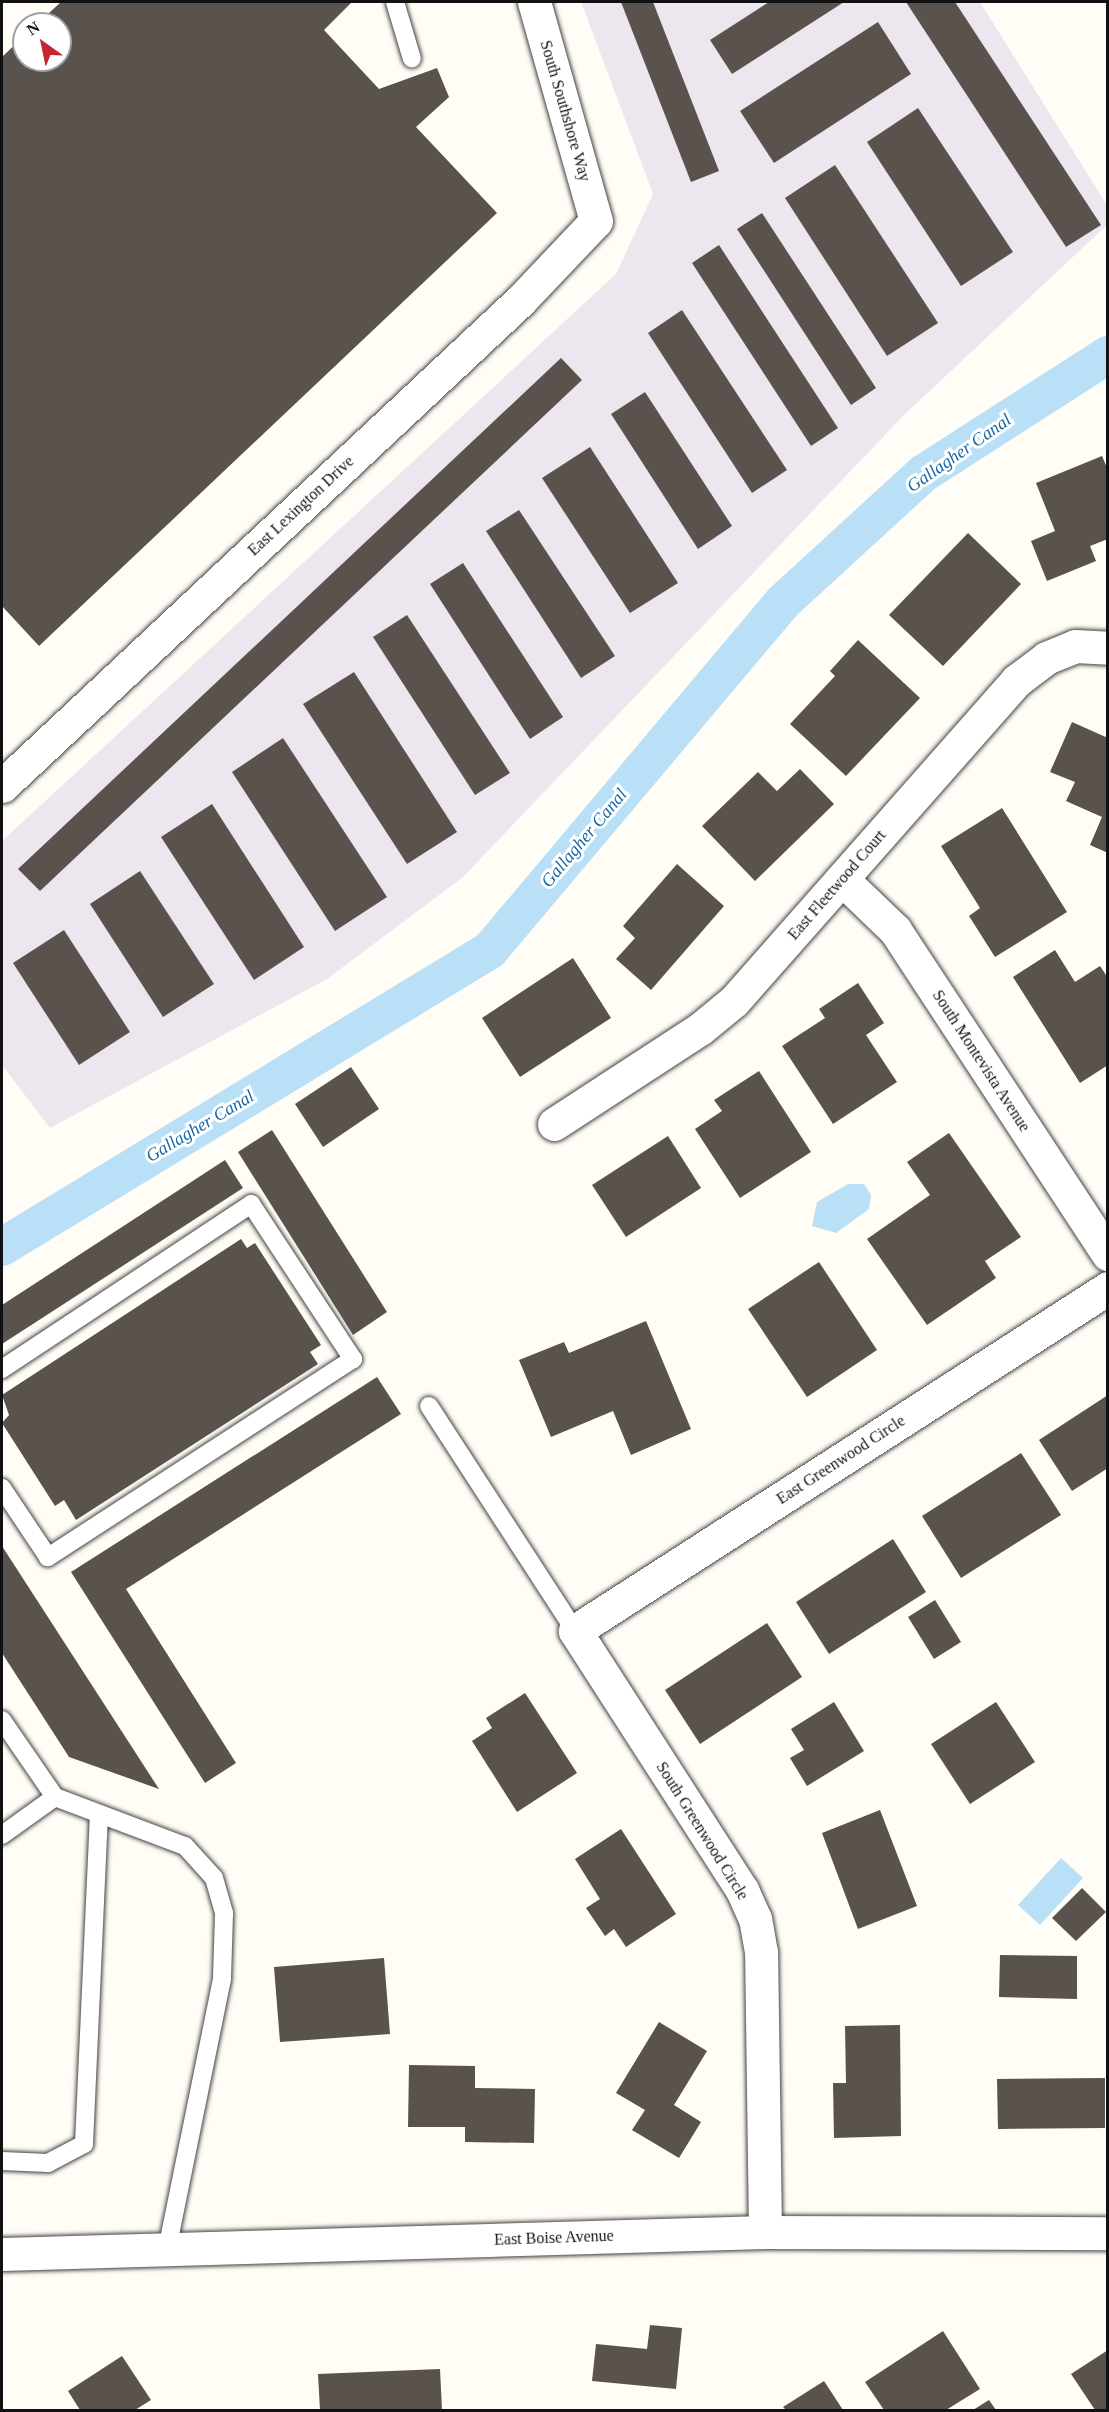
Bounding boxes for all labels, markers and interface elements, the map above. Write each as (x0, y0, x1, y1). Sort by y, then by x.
north arrow (12, 12, 72, 72)
text: N (24, 18, 42, 38)
street label: South Southshore Way (536, 38, 594, 184)
water label: Gallagher Canal (903, 409, 1015, 497)
street label: East Lexington Drive (244, 452, 358, 560)
water label: Gallagher Canal (536, 784, 632, 892)
street label: East Fleetwood Court (784, 826, 890, 944)
street label: South Montevista Avenue (928, 986, 1034, 1136)
water label: Gallagher Canal (142, 1085, 258, 1167)
street label: East Greenwood Circle (773, 1411, 909, 1509)
street label: South Greenwood Circle (652, 1758, 752, 1904)
street label: East Boise Avenue (493, 2226, 615, 2250)

